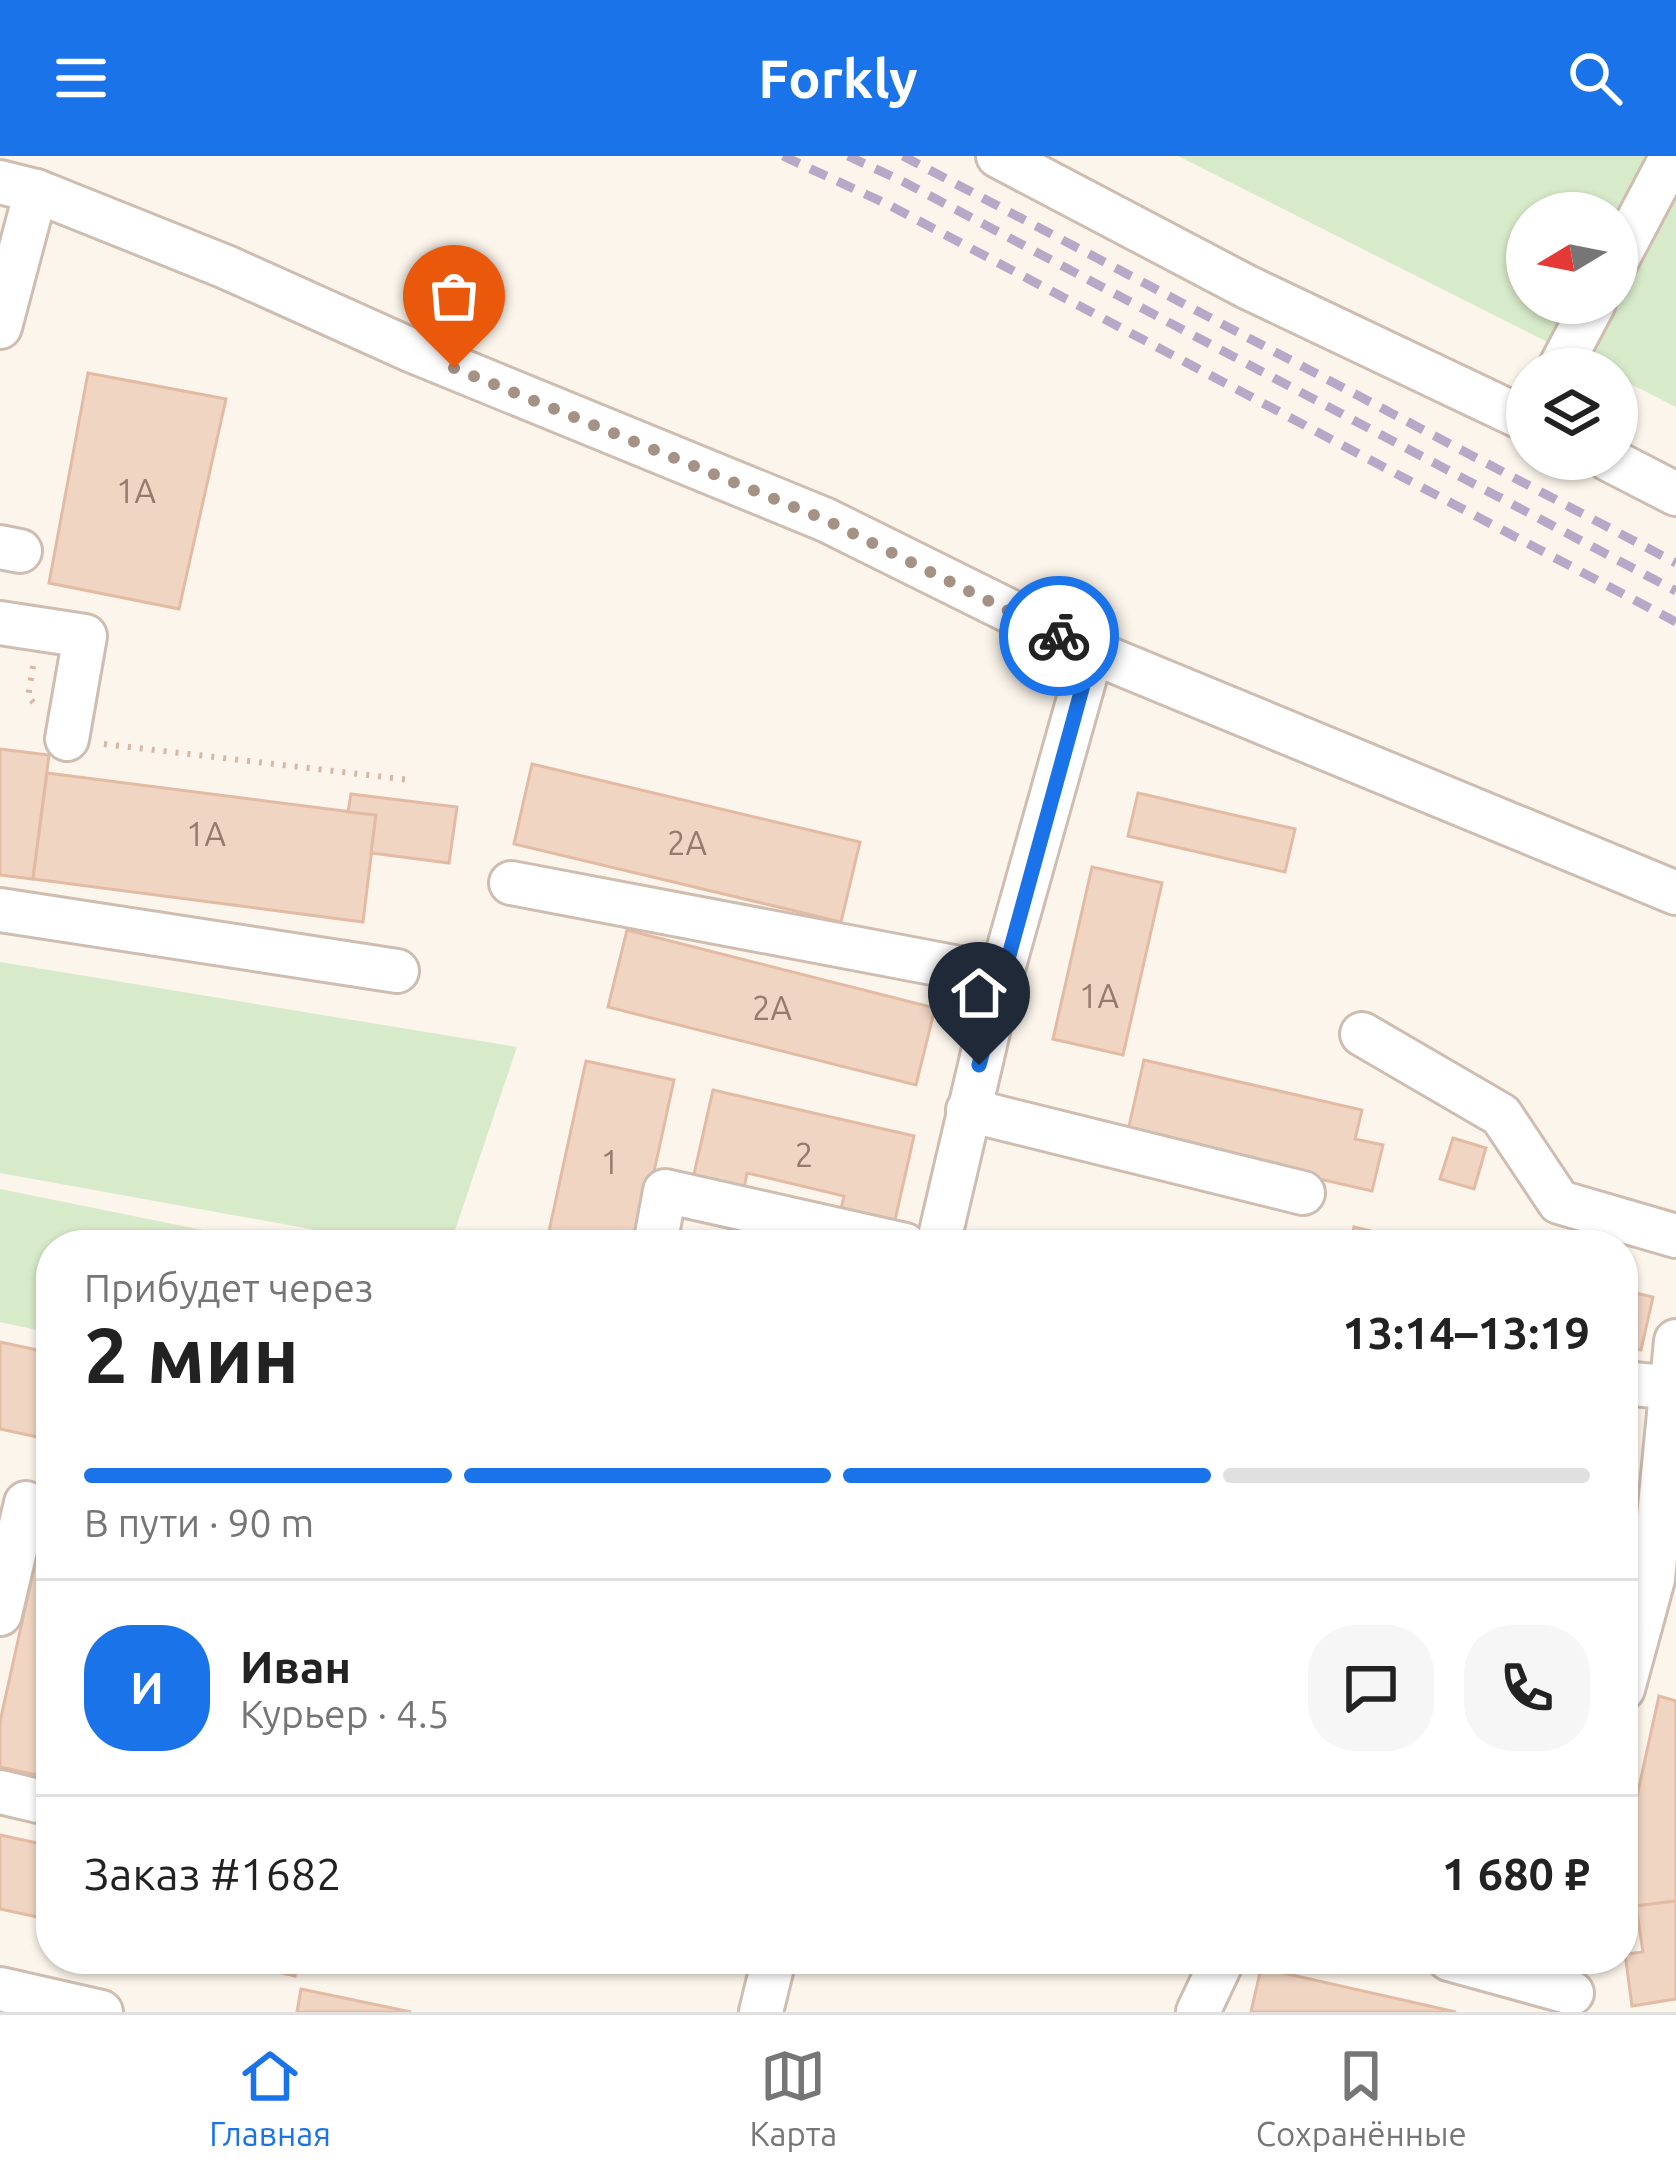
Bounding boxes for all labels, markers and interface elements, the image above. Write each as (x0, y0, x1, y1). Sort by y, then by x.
icon: menu (48, 45, 114, 111)
icon: search (1562, 45, 1628, 111)
text: Forkly (758, 48, 918, 108)
north arrow (1506, 192, 1638, 324)
map controls (1506, 192, 1638, 480)
pin (403, 245, 505, 368)
icon: bag (421, 263, 487, 329)
button: layers (1506, 348, 1638, 480)
house number: 1А (116, 472, 157, 509)
courier (999, 576, 1119, 696)
icon: bike (1026, 603, 1092, 669)
house number: 1А (186, 815, 227, 852)
house number: 2А (667, 824, 708, 861)
pin (928, 942, 1030, 1065)
icon: home (946, 960, 1012, 1026)
house number: 1А (1079, 977, 1120, 1014)
house number: 2А (752, 989, 793, 1026)
house number: 2 (795, 1136, 813, 1173)
house number: 1 (601, 1143, 619, 1180)
text: Прибудет через (84, 1266, 373, 1309)
text: 13:14–13:19 (1342, 1307, 1590, 1358)
text: 2 мин (84, 1310, 299, 1398)
text: В пути · 90 m (84, 1501, 314, 1544)
button: chat (1308, 1625, 1434, 1751)
button: phone (1464, 1625, 1590, 1751)
text: Иван (240, 1641, 351, 1692)
text: И (130, 1662, 164, 1713)
text: Курьер · 4.5 (240, 1692, 450, 1735)
text: Заказ #1682 (84, 1848, 342, 1899)
text: 1 680 ₽ (1442, 1848, 1590, 1899)
tab: Главная (209, 2043, 331, 2152)
tab: Карта (749, 2043, 837, 2152)
tab: Сохранённые (1256, 2043, 1467, 2152)

